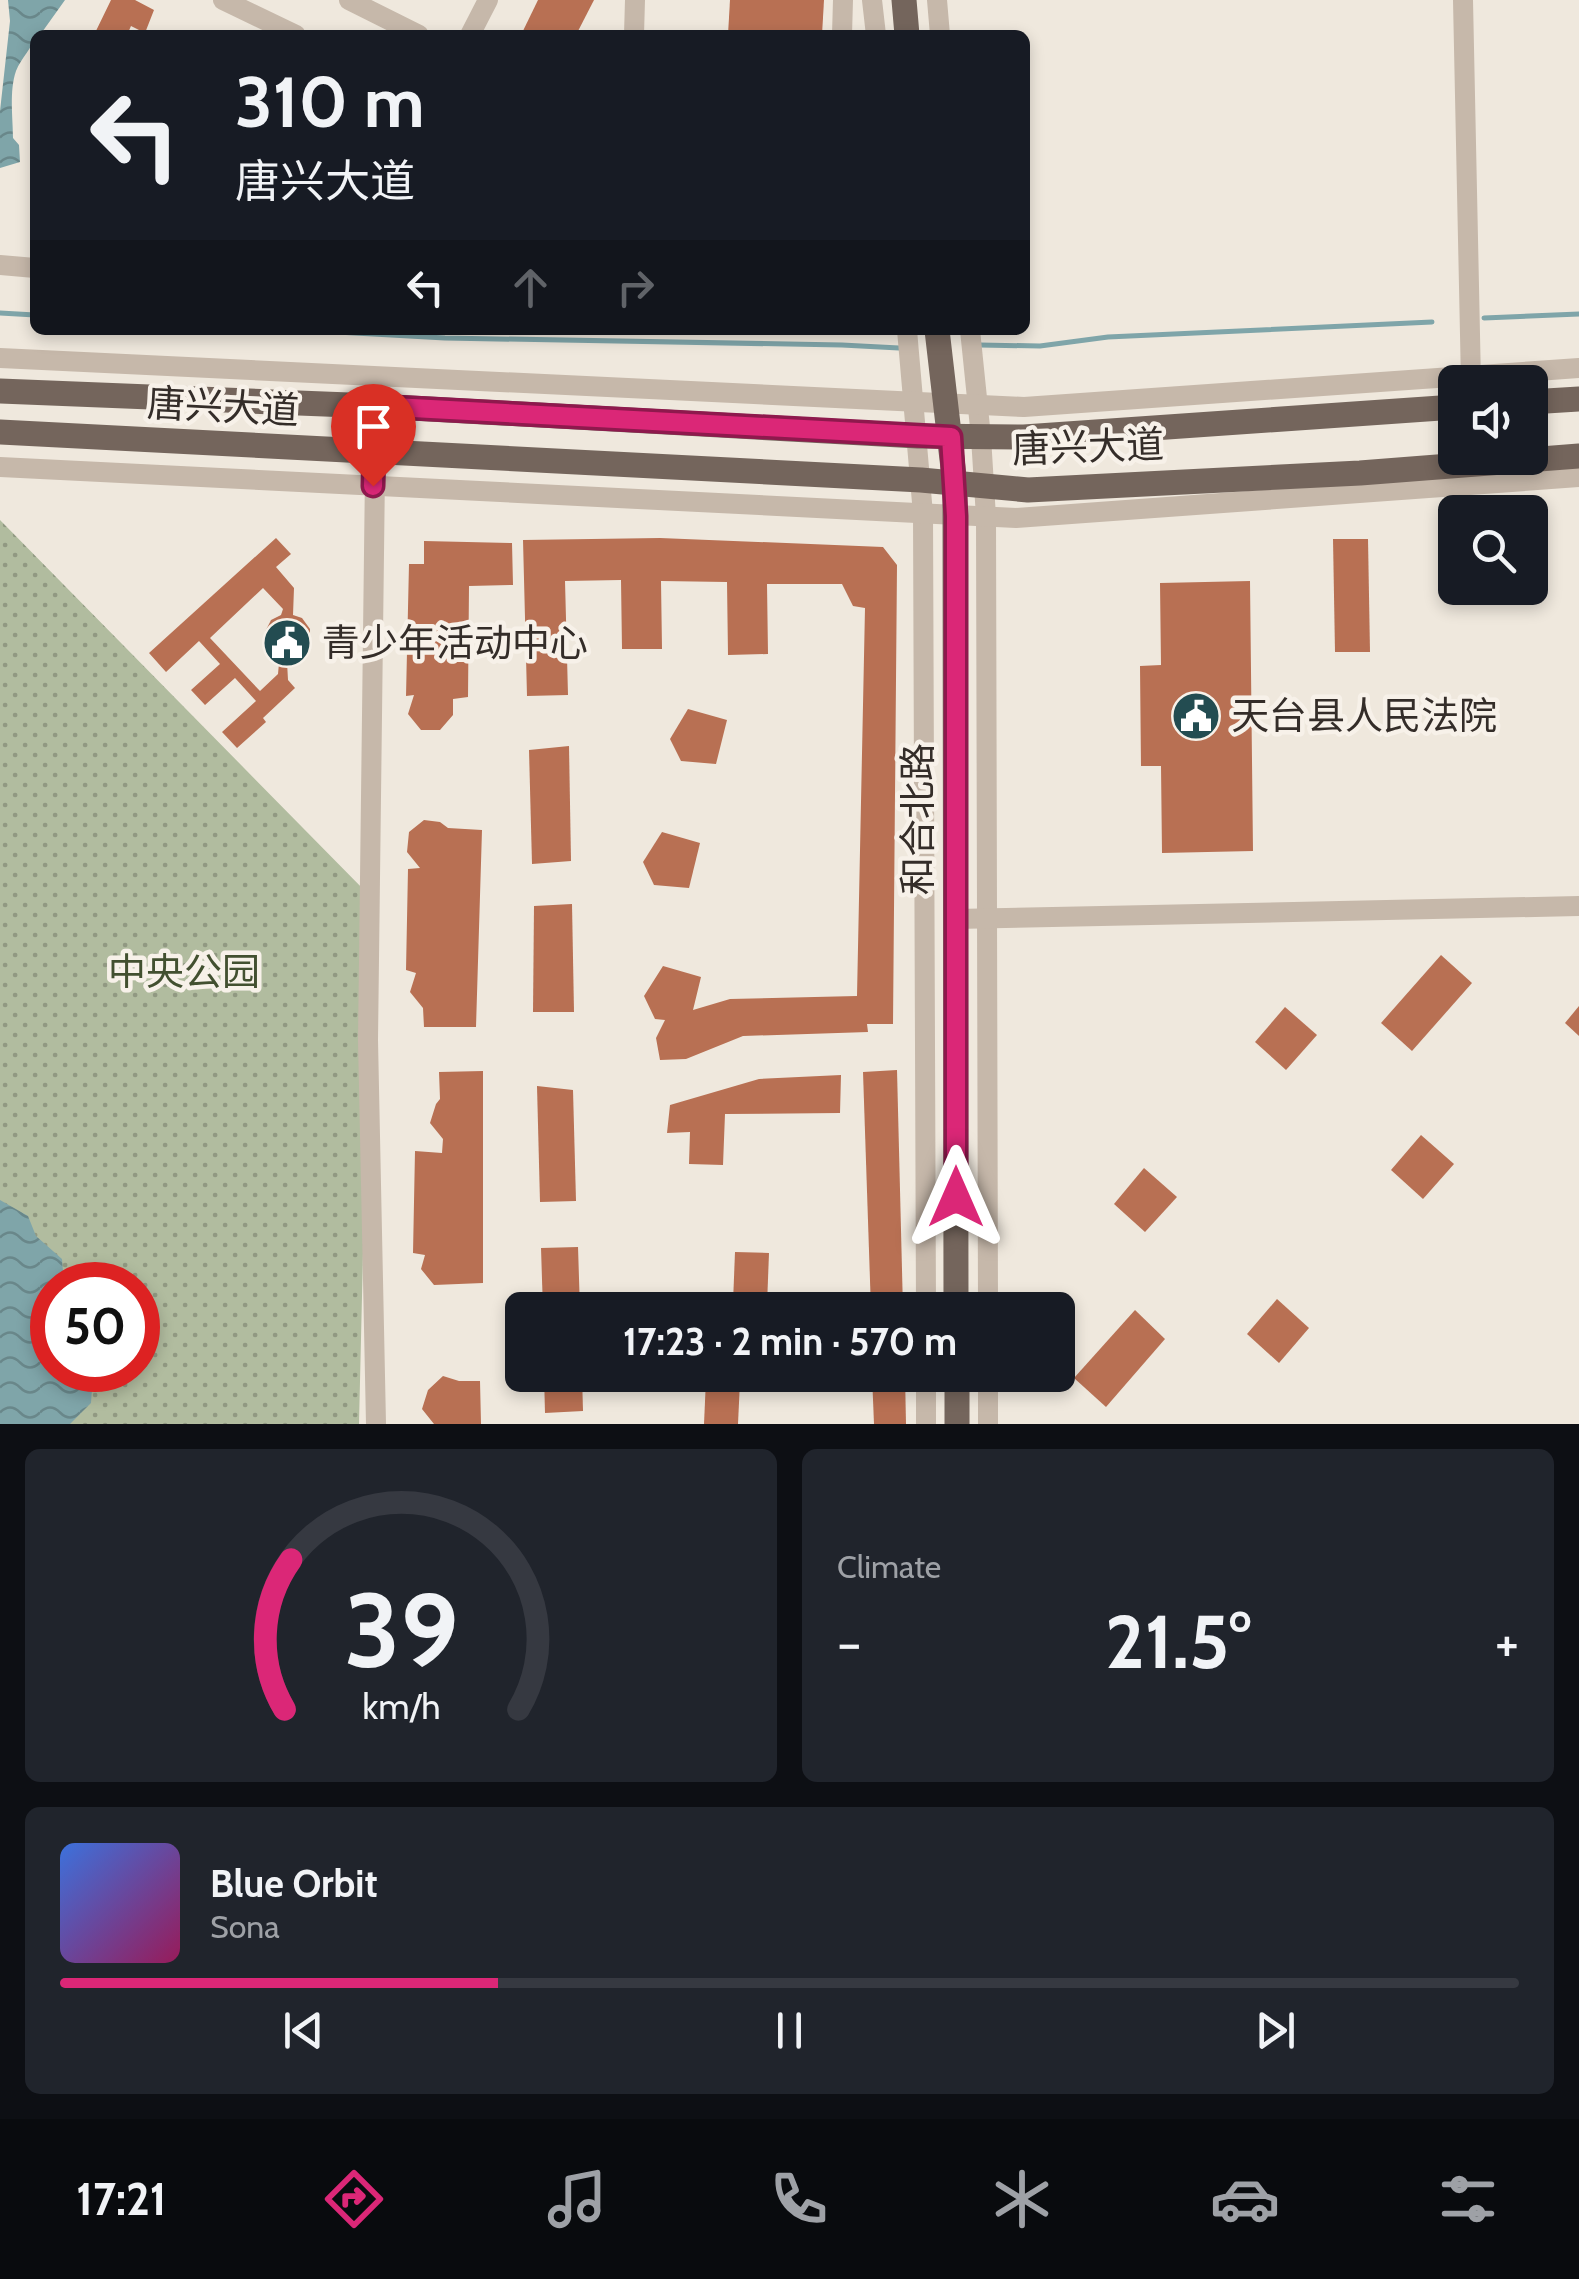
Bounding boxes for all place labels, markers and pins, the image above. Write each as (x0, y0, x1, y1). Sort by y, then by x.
pin (331, 384, 416, 487)
public building icon: 青少年活动中心 (261, 617, 313, 669)
place label: 青少年活动中心 (322, 619, 588, 666)
public building icon: 天台县人民法院 (1170, 690, 1222, 742)
place label: 天台县人民法院 (1231, 692, 1497, 739)

